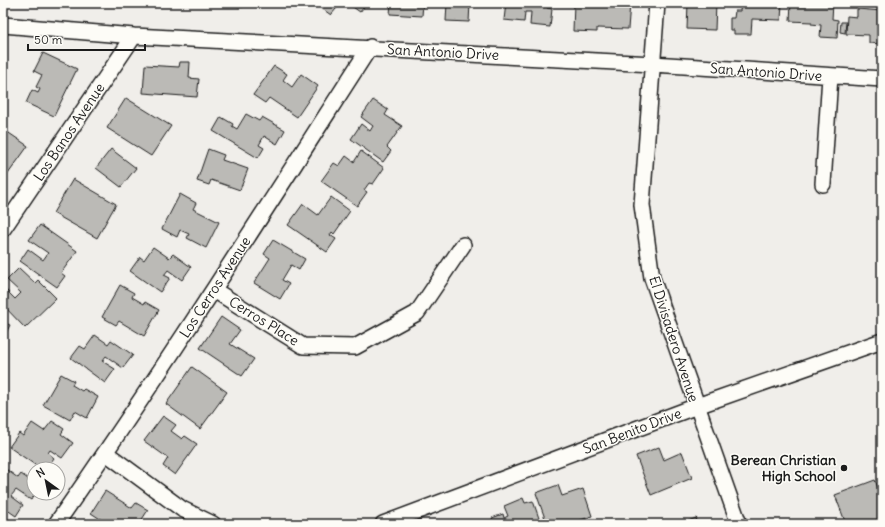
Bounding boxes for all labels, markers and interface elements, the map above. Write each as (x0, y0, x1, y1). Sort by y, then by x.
scale bar (28, 26, 145, 52)
text: 50 m (34, 32, 63, 47)
street label: San Antonio Drive (386, 40, 500, 64)
street label: San Antonio Drive (709, 59, 823, 85)
street label: Los Banos Avenue (29, 79, 109, 185)
street label: Los Cerros Avenue (176, 233, 254, 341)
street label: El Divisadero Avenue (645, 274, 703, 404)
street label: Cerros Place (226, 292, 302, 350)
street label: San Benito Drive (580, 404, 684, 458)
place label: Berean Christian High School (731, 451, 836, 485)
north arrow (26, 461, 66, 501)
marker: Berean Christian High School (839, 463, 849, 473)
text: N (34, 465, 48, 481)

